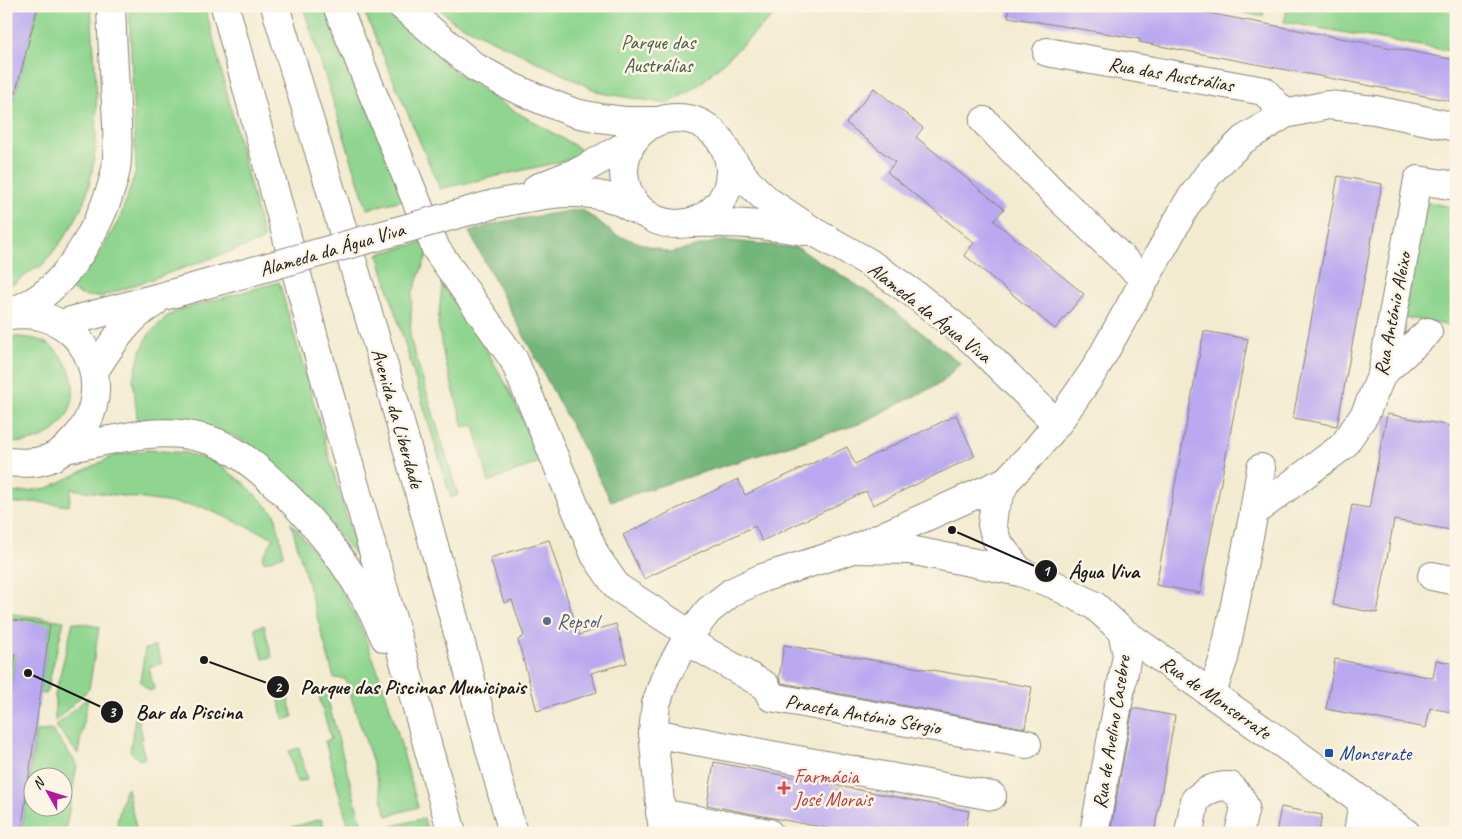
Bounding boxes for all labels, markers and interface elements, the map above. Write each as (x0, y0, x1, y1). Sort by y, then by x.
park label: Parque das Austrálias (621, 30, 697, 78)
street label: Rua das Austrálias (1106, 51, 1238, 98)
street label: Alameda da Água Viva (257, 217, 409, 282)
street label: Rua António Aleixo (1368, 248, 1417, 378)
street label: Alameda da Água Viva (863, 257, 997, 369)
street label: Avenida da Liberdade (366, 346, 430, 492)
callout: Água Viva (1034, 553, 1148, 589)
text: Água Viva (1069, 558, 1141, 584)
text: 1 (1043, 562, 1052, 581)
place label: Repsol (557, 609, 602, 634)
marker: Repsol (541, 615, 553, 627)
street label: Rua de Monserrate (1156, 650, 1277, 746)
street label: Rua de Avelino Casebre (1087, 652, 1136, 810)
callout: Parque das Piscinas Municipais (266, 669, 536, 705)
text: Parque das Piscinas Municipais (300, 674, 528, 700)
text: 2 (275, 678, 283, 697)
street label: Praceta António Sérgio (784, 689, 944, 741)
callout: Bar da Piscina (100, 694, 252, 730)
text: Bar da Piscina (136, 699, 244, 725)
text: 3 (109, 703, 117, 722)
place label: Monserate (1339, 741, 1413, 766)
marker: Monserate (1323, 747, 1335, 759)
place label: Farmácia José Morais (793, 764, 875, 812)
north arrow (22, 766, 72, 816)
text: N (29, 774, 49, 793)
marker: Farmácia José Morais (778, 782, 790, 794)

